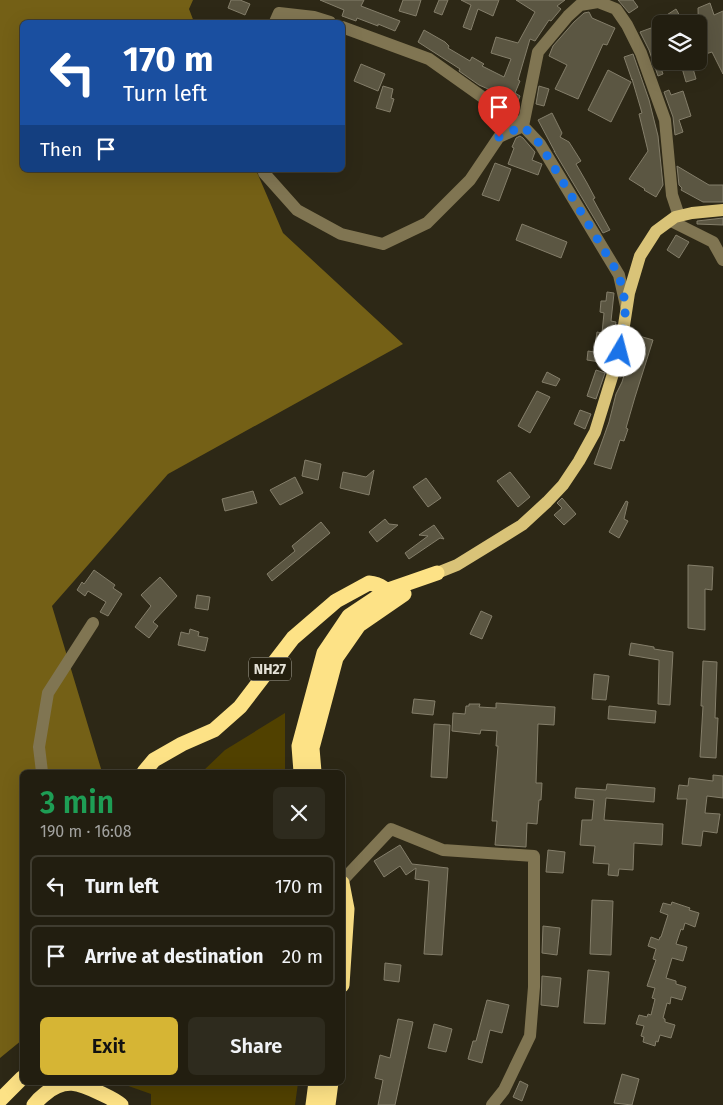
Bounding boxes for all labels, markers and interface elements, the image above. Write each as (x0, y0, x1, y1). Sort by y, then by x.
map controls (652, 15, 707, 70)
button: layers (652, 15, 707, 70)
text: 170 m (123, 38, 214, 80)
icon: left (40, 40, 105, 105)
text: Turn left (123, 80, 207, 107)
pin (478, 86, 520, 137)
icon: arrive (485, 93, 513, 121)
icon: arrive (92, 135, 120, 163)
text: Then (40, 138, 82, 161)
position arrow (593, 324, 645, 376)
road number: NH27 (249, 658, 291, 681)
text: 3 min (40, 785, 114, 821)
button: close (273, 787, 325, 839)
text: 190 m · 16:08 (40, 822, 132, 841)
icon: left (42, 872, 70, 900)
text: Turn left (85, 875, 159, 898)
text: 170 m (275, 875, 323, 898)
icon: arrive (42, 942, 70, 970)
text: Arrive at destination (85, 945, 264, 968)
text: 20 m (282, 945, 323, 968)
button: Exit (40, 1017, 178, 1075)
button: Share (188, 1017, 325, 1075)

